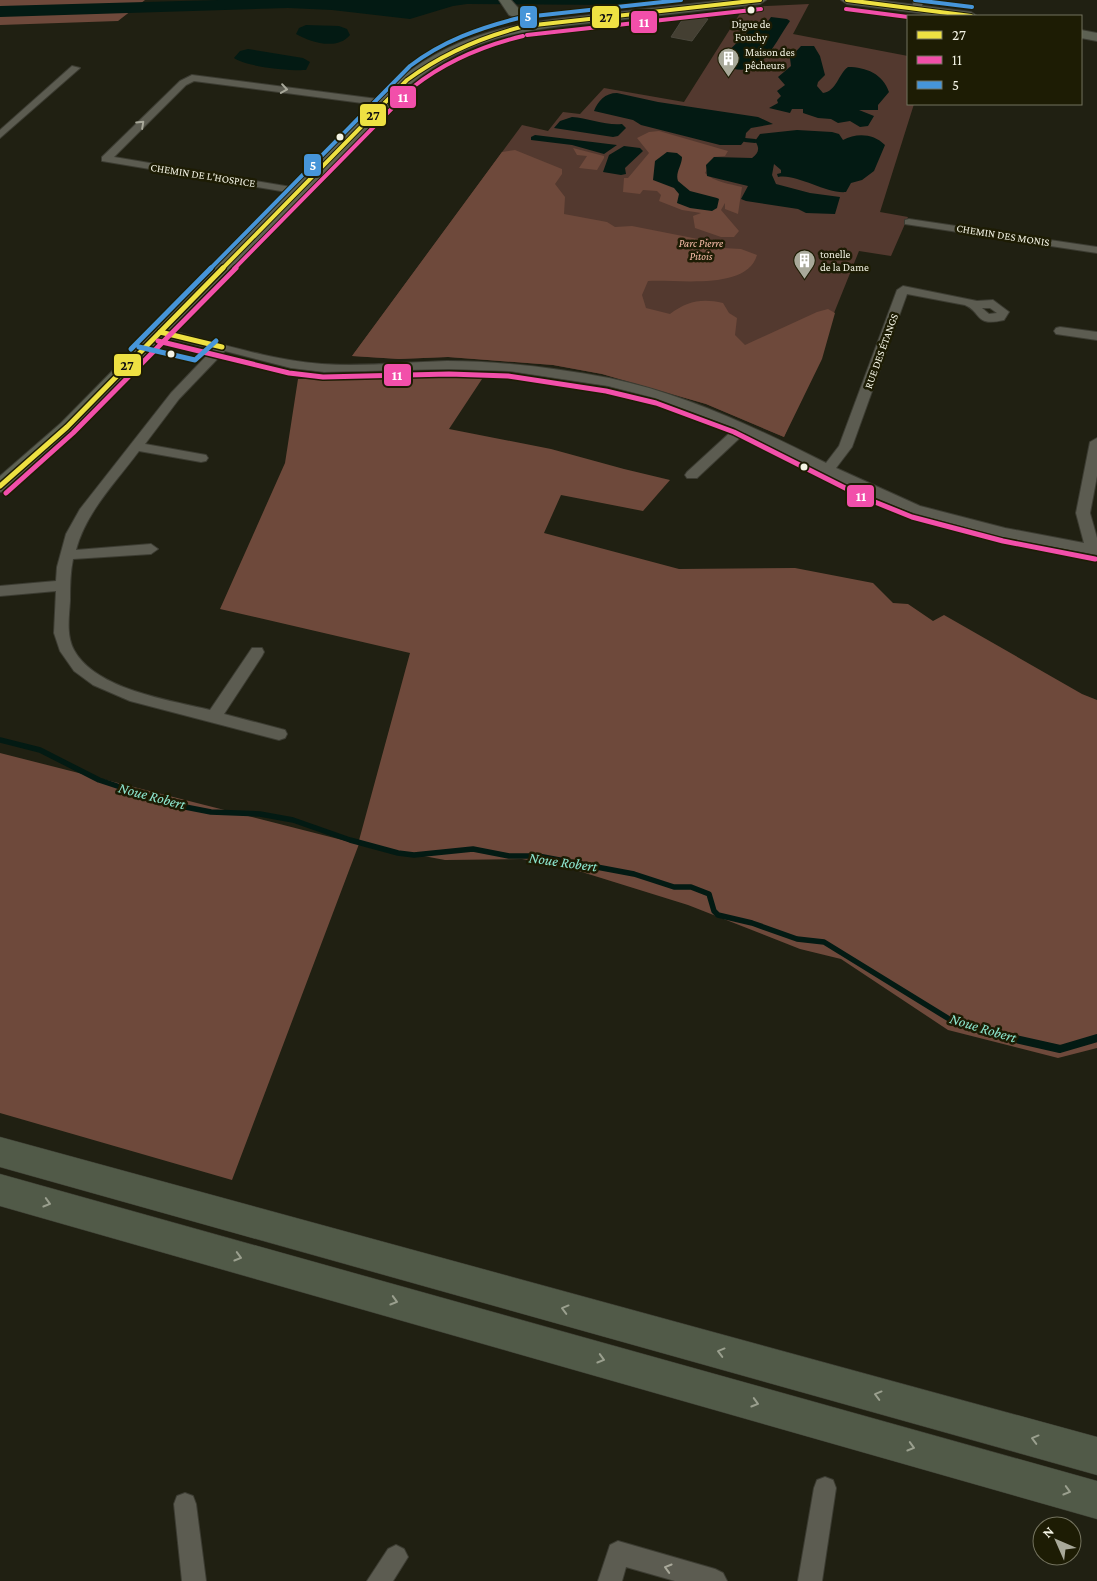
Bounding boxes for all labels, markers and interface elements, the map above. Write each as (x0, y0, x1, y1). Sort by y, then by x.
line badge: 5 (519, 5, 538, 29)
line badge: 27 (591, 5, 620, 29)
marker: Digue de Fouchy (746, 5, 756, 15)
text: 5 (525, 8, 532, 24)
text: 27 (599, 9, 613, 25)
line badge: 11 (630, 10, 658, 34)
text: 11 (639, 14, 649, 30)
legend (907, 15, 1082, 105)
place label: Digue de Fouchy (732, 18, 771, 44)
text: 27 (952, 27, 966, 43)
building icon: Maison des pêcheurs (717, 46, 741, 77)
place label: Maison des pêcheurs (745, 46, 795, 72)
text: 11 (952, 52, 962, 68)
text: 5 (952, 77, 959, 93)
one-way arrow (280, 83, 288, 94)
line badge: 11 (389, 85, 417, 109)
text: 11 (398, 89, 408, 105)
line badge: 27 (359, 103, 387, 127)
text: 27 (366, 107, 380, 123)
one-way arrow (135, 121, 144, 130)
unlabelled marker (335, 132, 345, 142)
line badge: 5 (303, 153, 322, 177)
text: 5 (310, 157, 317, 173)
street label: CHEMIN DE L'HOSPICE (150, 161, 256, 189)
street label: CHEMIN DES MONIS (956, 222, 1050, 248)
park label: Parc Pierre Pitois (679, 237, 724, 262)
building icon: tonelle de la Dame (792, 248, 816, 279)
place label: tonelle de la Dame (820, 248, 869, 273)
street label: RUE DES ÉTANGS (862, 312, 900, 390)
unlabelled marker (166, 349, 176, 359)
line badge: 27 (113, 353, 142, 377)
text: 27 (120, 357, 134, 373)
line badge: 11 (383, 363, 412, 387)
text: 11 (392, 367, 402, 383)
unlabelled marker (799, 462, 809, 472)
line badge: 11 (846, 484, 875, 508)
text: 11 (856, 488, 866, 504)
water label: Noue Robert (117, 779, 188, 813)
water label: Noue Robert (528, 849, 599, 875)
water label: Noue Robert (948, 1010, 1019, 1046)
one-way arrow (42, 1197, 50, 1207)
one-way arrow (233, 1251, 241, 1261)
one-way arrow (390, 1295, 398, 1306)
one-way arrow (561, 1304, 569, 1314)
one-way arrow (717, 1347, 726, 1358)
one-way arrow (596, 1354, 605, 1364)
one-way arrow (874, 1391, 883, 1401)
one-way arrow (750, 1397, 758, 1407)
one-way arrow (1031, 1434, 1039, 1444)
one-way arrow (906, 1441, 915, 1452)
one-way arrow (1063, 1486, 1071, 1496)
north arrow (1032, 1516, 1082, 1566)
text: N (1039, 1522, 1057, 1541)
one-way arrow (664, 1563, 672, 1573)

